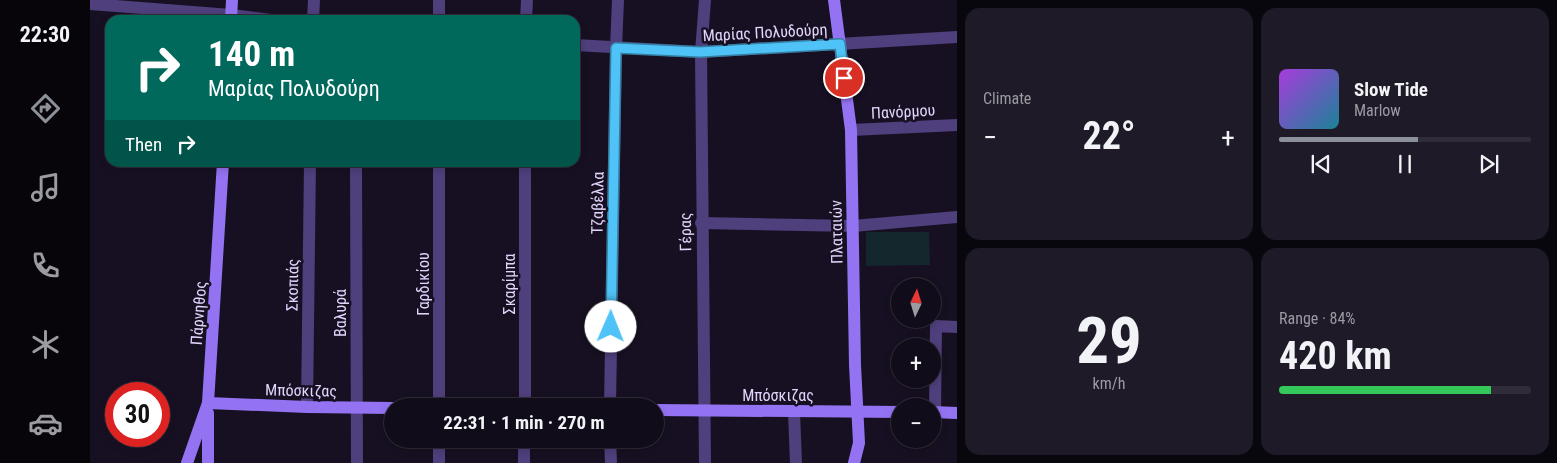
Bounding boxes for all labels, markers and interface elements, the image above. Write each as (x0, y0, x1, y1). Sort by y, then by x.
street label: Μαρίας Πολυδούρη (702, 20, 828, 45)
text: 22:30 (20, 22, 70, 47)
text: 140 m (208, 34, 295, 75)
icon: right (125, 35, 190, 100)
pin (823, 57, 865, 99)
icon: arrive (830, 64, 858, 92)
text: Μαρίας Πολυδούρη (208, 76, 380, 101)
text: Slow Tide (1354, 78, 1428, 101)
text: Climate (983, 89, 1031, 108)
icon: directions (28, 91, 63, 126)
street label: Πανόρμου (870, 100, 936, 123)
text: Marlow (1354, 101, 1401, 120)
text: 22° (1082, 114, 1136, 158)
text: − (983, 121, 997, 154)
text: + (1221, 121, 1235, 154)
icon: right (172, 130, 200, 158)
text: Then (125, 133, 162, 156)
icon: previous (1307, 150, 1335, 178)
icon: pause (1391, 150, 1419, 178)
icon: next (1475, 150, 1503, 178)
icon: music (28, 170, 63, 205)
street label: Τζαβέλλα (587, 171, 608, 235)
street label: Πλαταιών (826, 200, 847, 264)
street label: Γέρας (676, 212, 695, 252)
icon: phone (28, 248, 63, 283)
street label: Γαρδικίου (414, 252, 433, 316)
street label: Σκαρίμπα (500, 254, 519, 314)
street label: Σκοπιάς (283, 259, 302, 311)
north arrow (891, 278, 941, 328)
map controls (891, 278, 941, 448)
street label: Πάρνηθος (187, 280, 210, 346)
street label: Βαλυρά (331, 289, 350, 337)
position arrow (584, 300, 636, 352)
text: 29 (1076, 303, 1142, 379)
text: Range · 84% (1279, 309, 1355, 328)
icon: climate (28, 327, 63, 362)
text: 420 km (1279, 334, 1392, 378)
button: + (891, 338, 941, 388)
text: km/h (1093, 374, 1125, 393)
street label: Μπόσκιζας (265, 380, 337, 401)
speed limit sign: 30 (105, 382, 170, 447)
street label: Μπόσκιζας (742, 386, 814, 405)
button: − (891, 398, 941, 448)
icon: car (28, 406, 63, 441)
text: 22:31 · 1 min · 270 m (443, 411, 605, 434)

